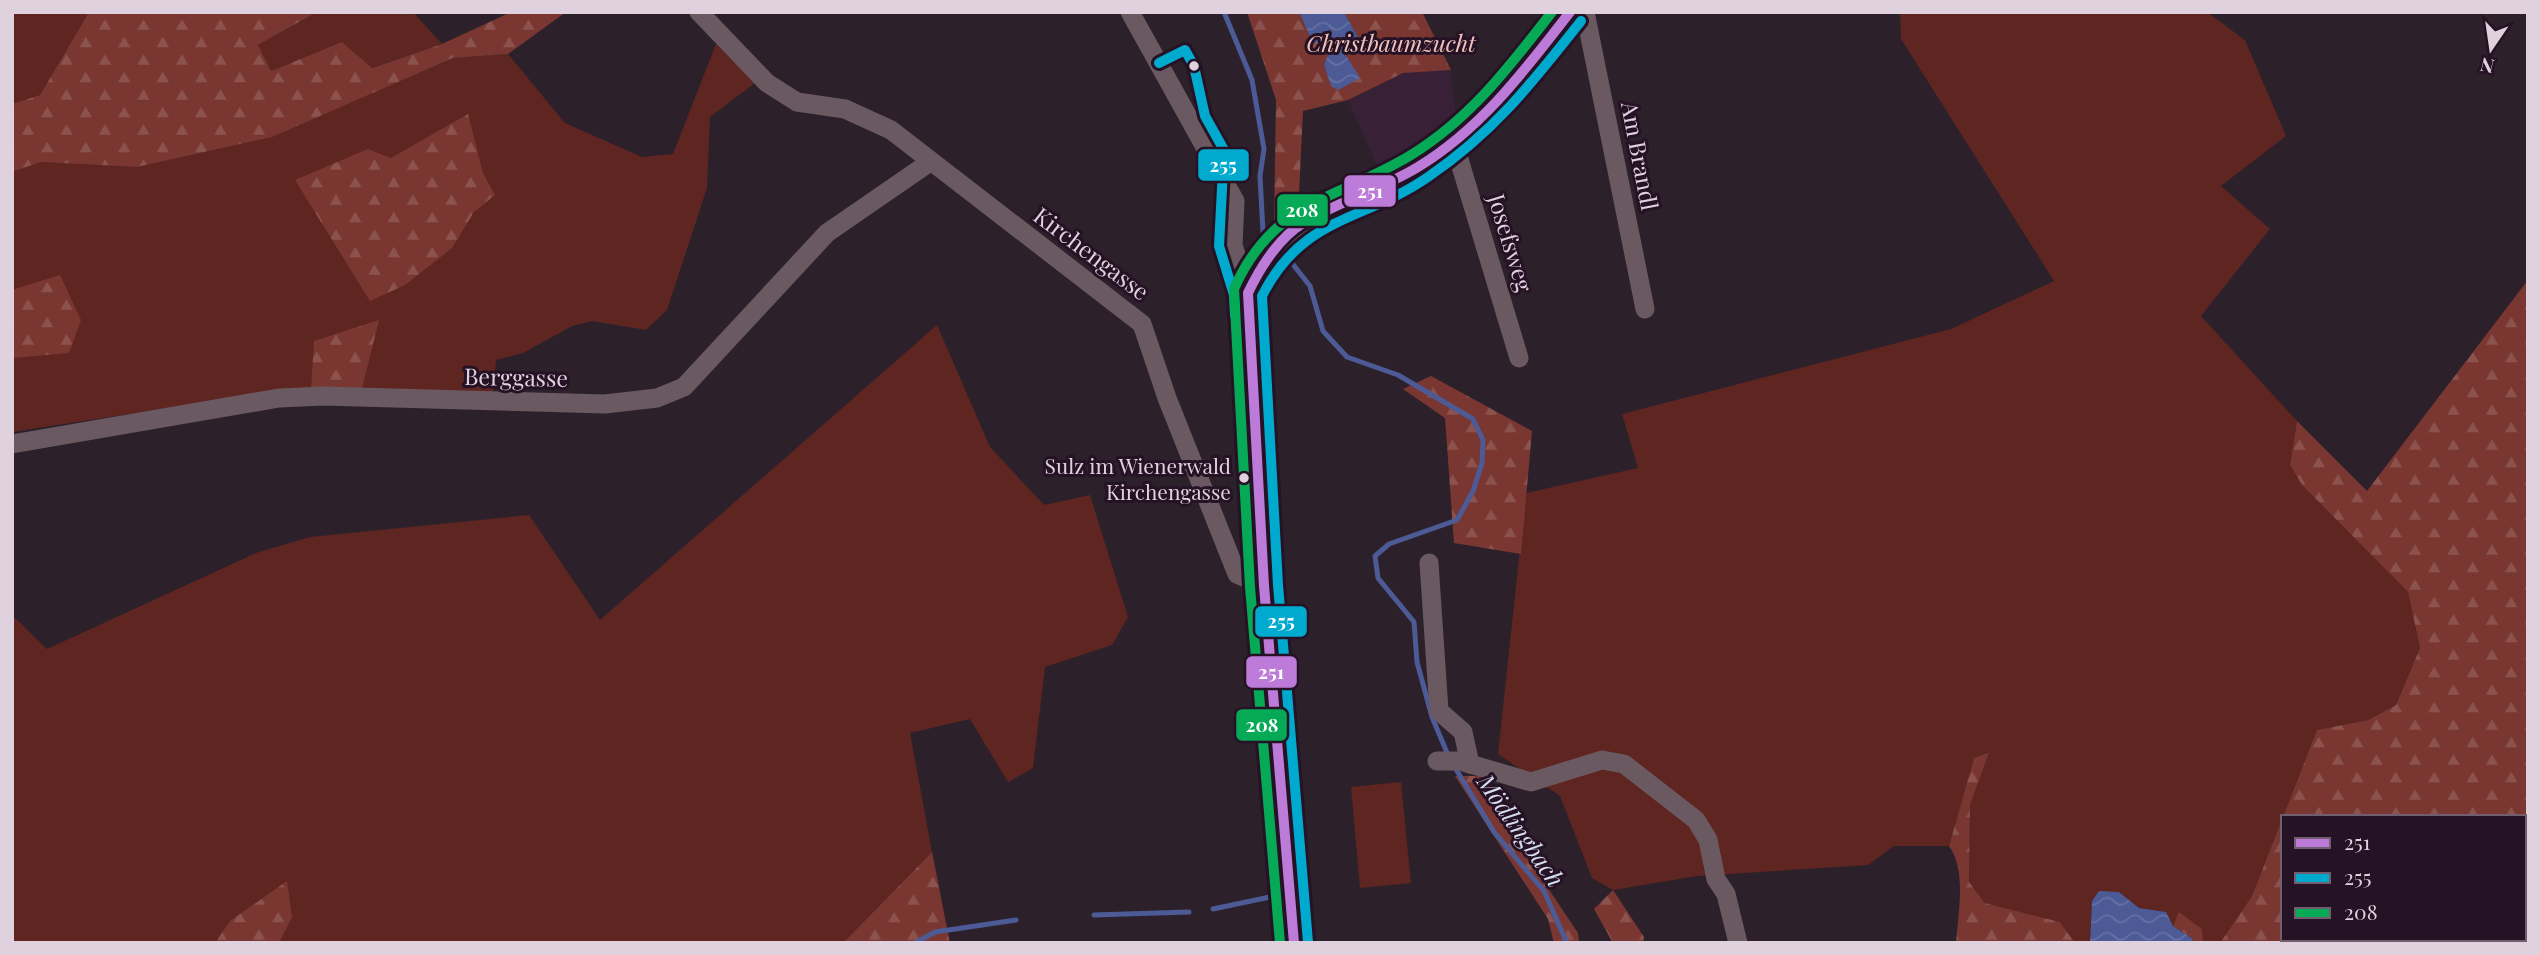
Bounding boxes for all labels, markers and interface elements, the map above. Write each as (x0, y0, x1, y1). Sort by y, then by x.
north arrow (2456, 14, 2526, 84)
park label: Christbaumzucht (1306, 27, 1477, 58)
text: N (2477, 52, 2497, 81)
unlabelled marker (1187, 59, 1201, 73)
street label: Am Brandl (1615, 98, 1666, 213)
line badge: 255 (1197, 148, 1250, 182)
text: 255 (1209, 151, 1237, 177)
line badge: 251 (1343, 174, 1397, 208)
text: 251 (1357, 177, 1383, 203)
street label: Josefsweg (1482, 189, 1541, 295)
line badge: 208 (1276, 193, 1329, 227)
text: 208 (1286, 196, 1318, 222)
street label: Kirchengasse (1028, 199, 1156, 306)
street label: Berggasse (464, 360, 568, 393)
place label: Sulz im Wienerwald Kirchengasse (1045, 451, 1231, 505)
marker: Sulz im Wienerwald Kirchengasse (1237, 471, 1251, 485)
line badge: 255 (1254, 605, 1308, 638)
text: 255 (1267, 607, 1295, 633)
line badge: 251 (1245, 655, 1298, 689)
text: 251 (1258, 658, 1284, 684)
line badge: 208 (1235, 708, 1288, 742)
text: 208 (1246, 711, 1278, 737)
water label: Mödlingbach (1470, 766, 1572, 893)
legend (2281, 815, 2526, 941)
text: 251 (2344, 827, 2371, 855)
text: 255 (2344, 862, 2372, 890)
text: 208 (2344, 897, 2378, 925)

